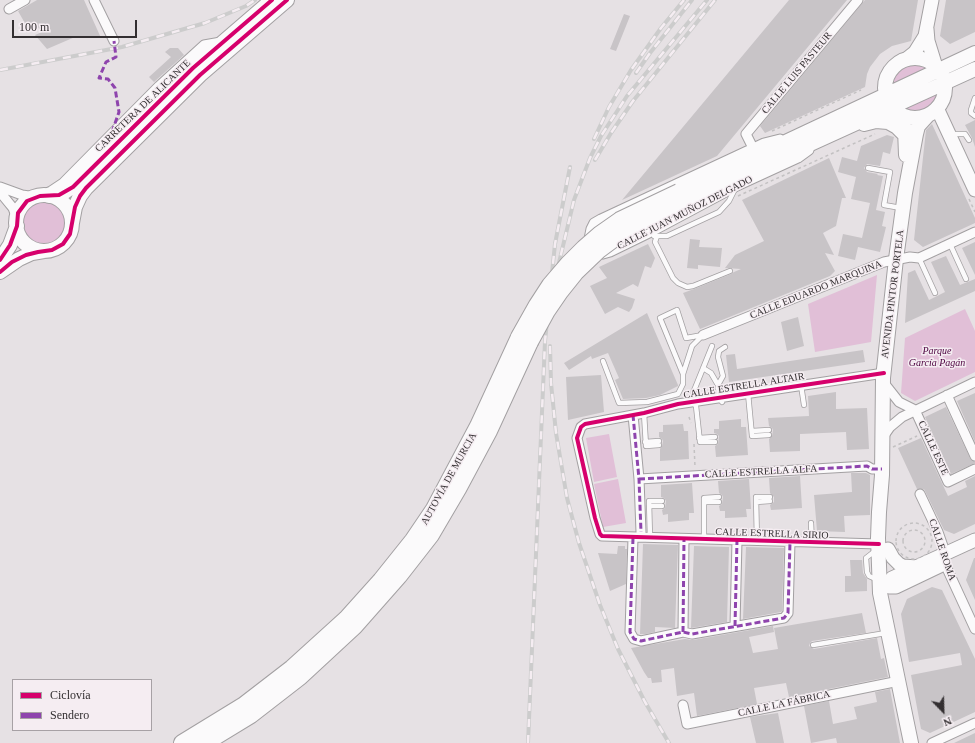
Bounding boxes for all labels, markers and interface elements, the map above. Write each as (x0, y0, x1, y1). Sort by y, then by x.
scale bar (14, 12, 139, 38)
text: 100 m (19, 20, 49, 34)
street label: CALLE LUIS PASTEUR (759, 30, 835, 116)
street label: CARRETERA DE ALICANTE (93, 57, 193, 155)
street label: CALLE JUAN MUÑOZ DELGADO (615, 174, 755, 252)
street label: AVENIDA PINTOR PORTELA (879, 229, 907, 359)
street label: CALLE EDUARDO MARQUINA (748, 258, 884, 322)
park label: Parque García Pagán (909, 345, 965, 368)
street label: CALLE ESTRELLA ALTAIR (683, 371, 805, 401)
street label: CALLE ESTE (915, 419, 951, 477)
street label: AUTOVÍA DE MURCIA (419, 431, 479, 527)
street label: CALLE ESTRELLA ALFA (704, 463, 818, 481)
street label: CALLE ROMA (926, 517, 958, 583)
street label: CALLE ESTRELLA SIRIO (715, 526, 829, 542)
legend (12, 679, 152, 731)
text: Ciclovía (50, 688, 91, 702)
street label: CALLE LA FÁBRICA (737, 688, 831, 720)
north arrow (923, 691, 963, 731)
text: Sendero (50, 708, 89, 722)
text: N (942, 715, 954, 729)

